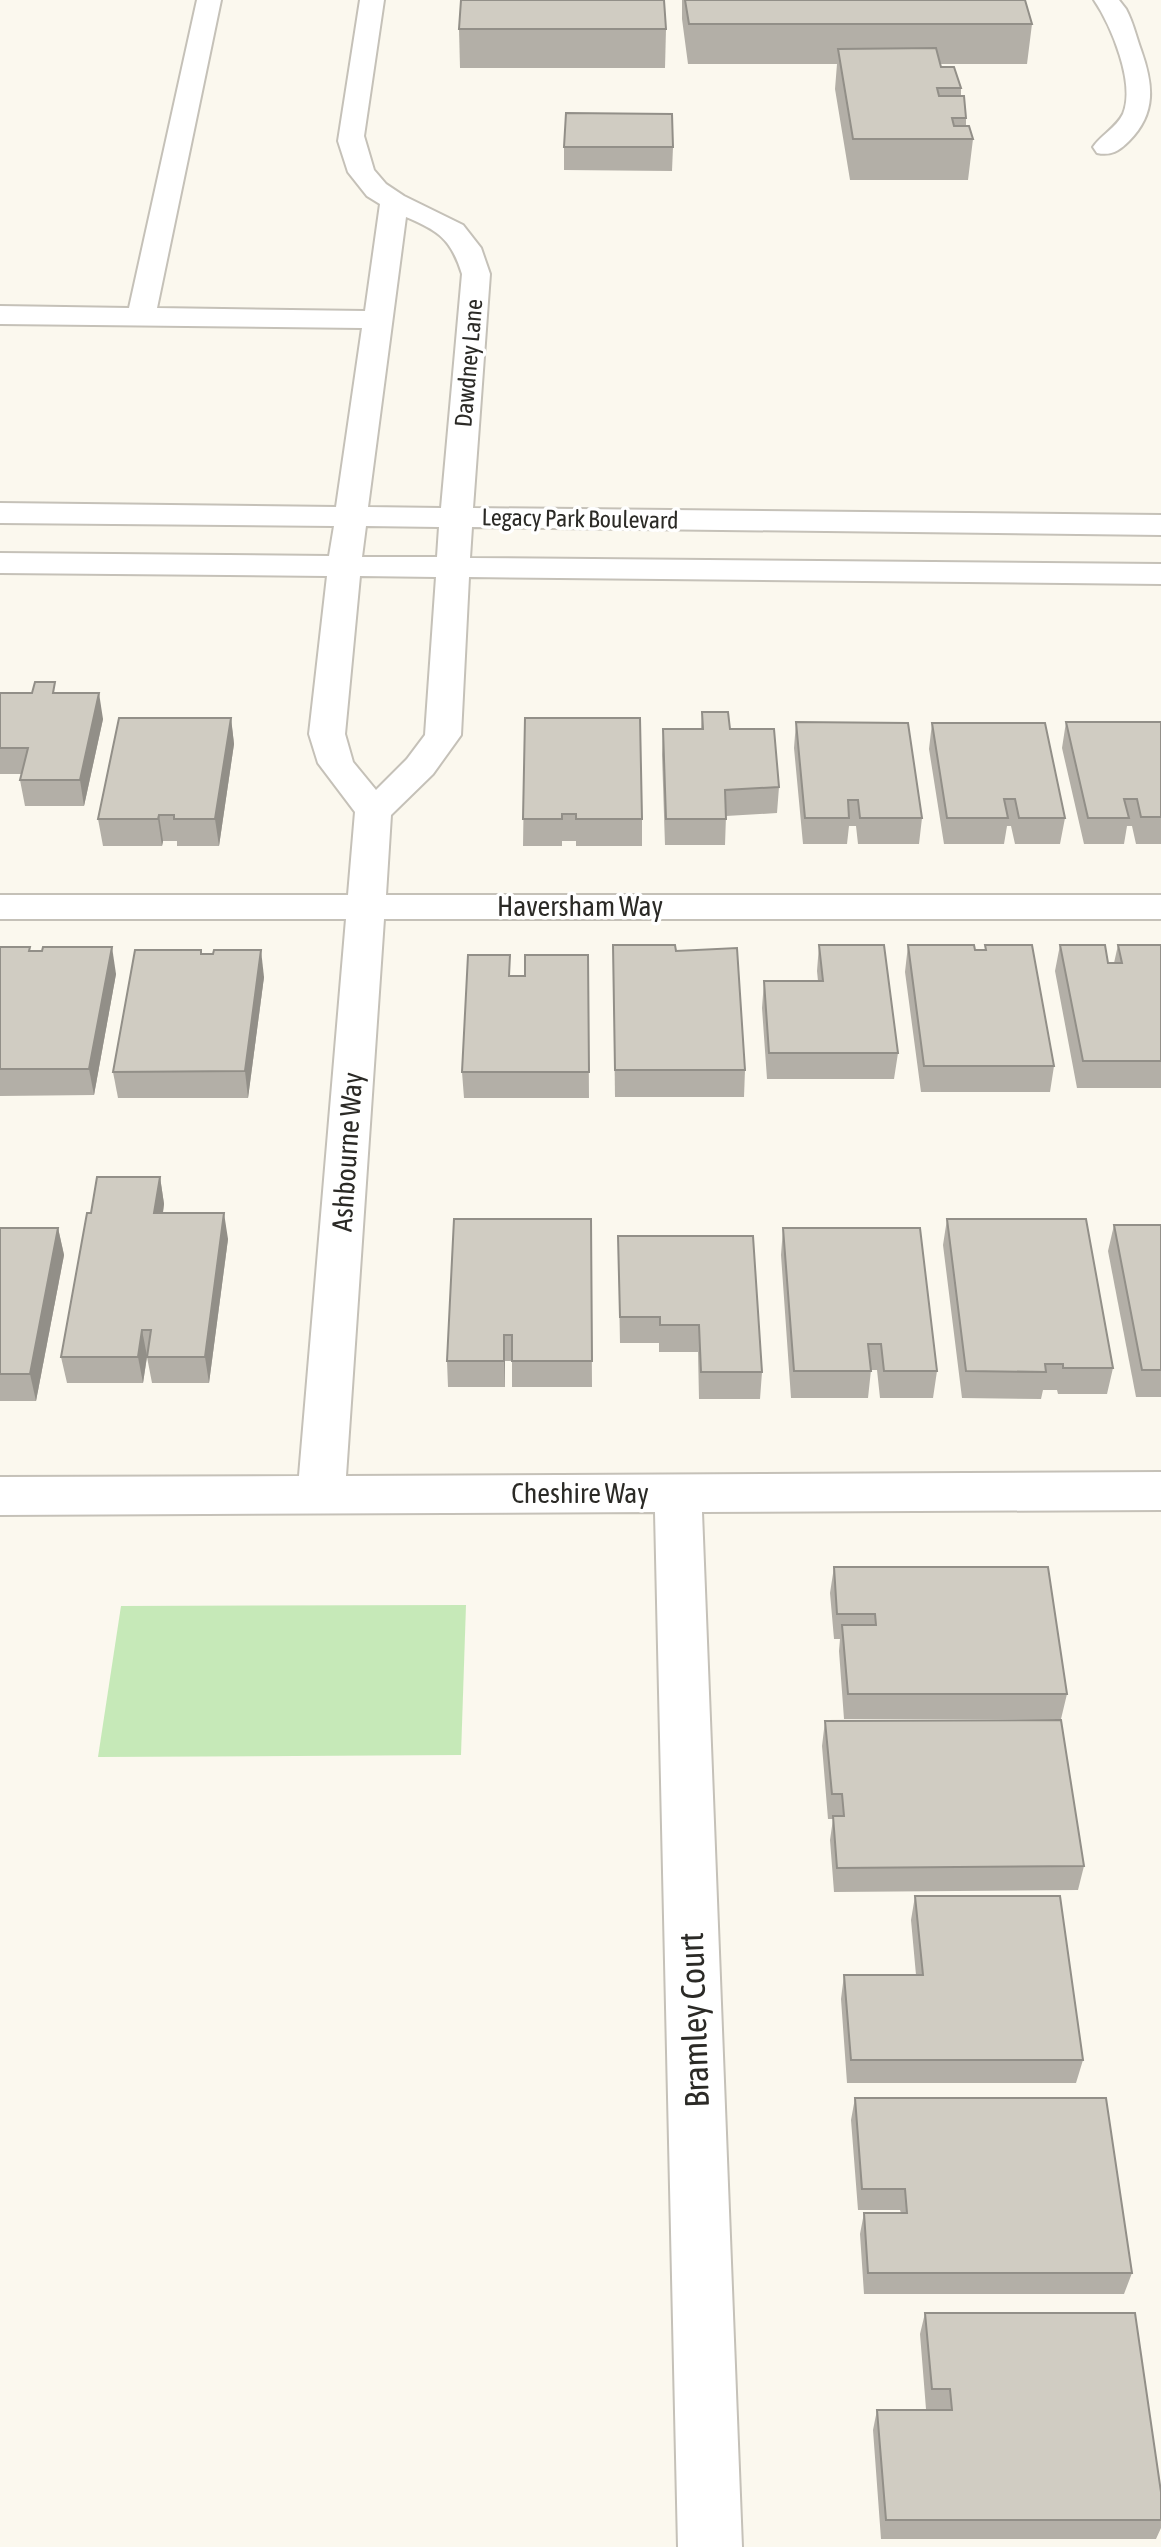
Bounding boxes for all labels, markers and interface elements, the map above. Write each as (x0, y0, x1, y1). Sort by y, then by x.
street label: Dawdney Lane (449, 298, 488, 428)
street label: Legacy Park Boulevard (481, 503, 679, 534)
street label: Haversham Way (497, 890, 663, 922)
street label: Ashbourne Way (325, 1071, 369, 1233)
street label: Cheshire Way (511, 1477, 649, 1509)
street label: Bramley Court (671, 1932, 716, 2108)

